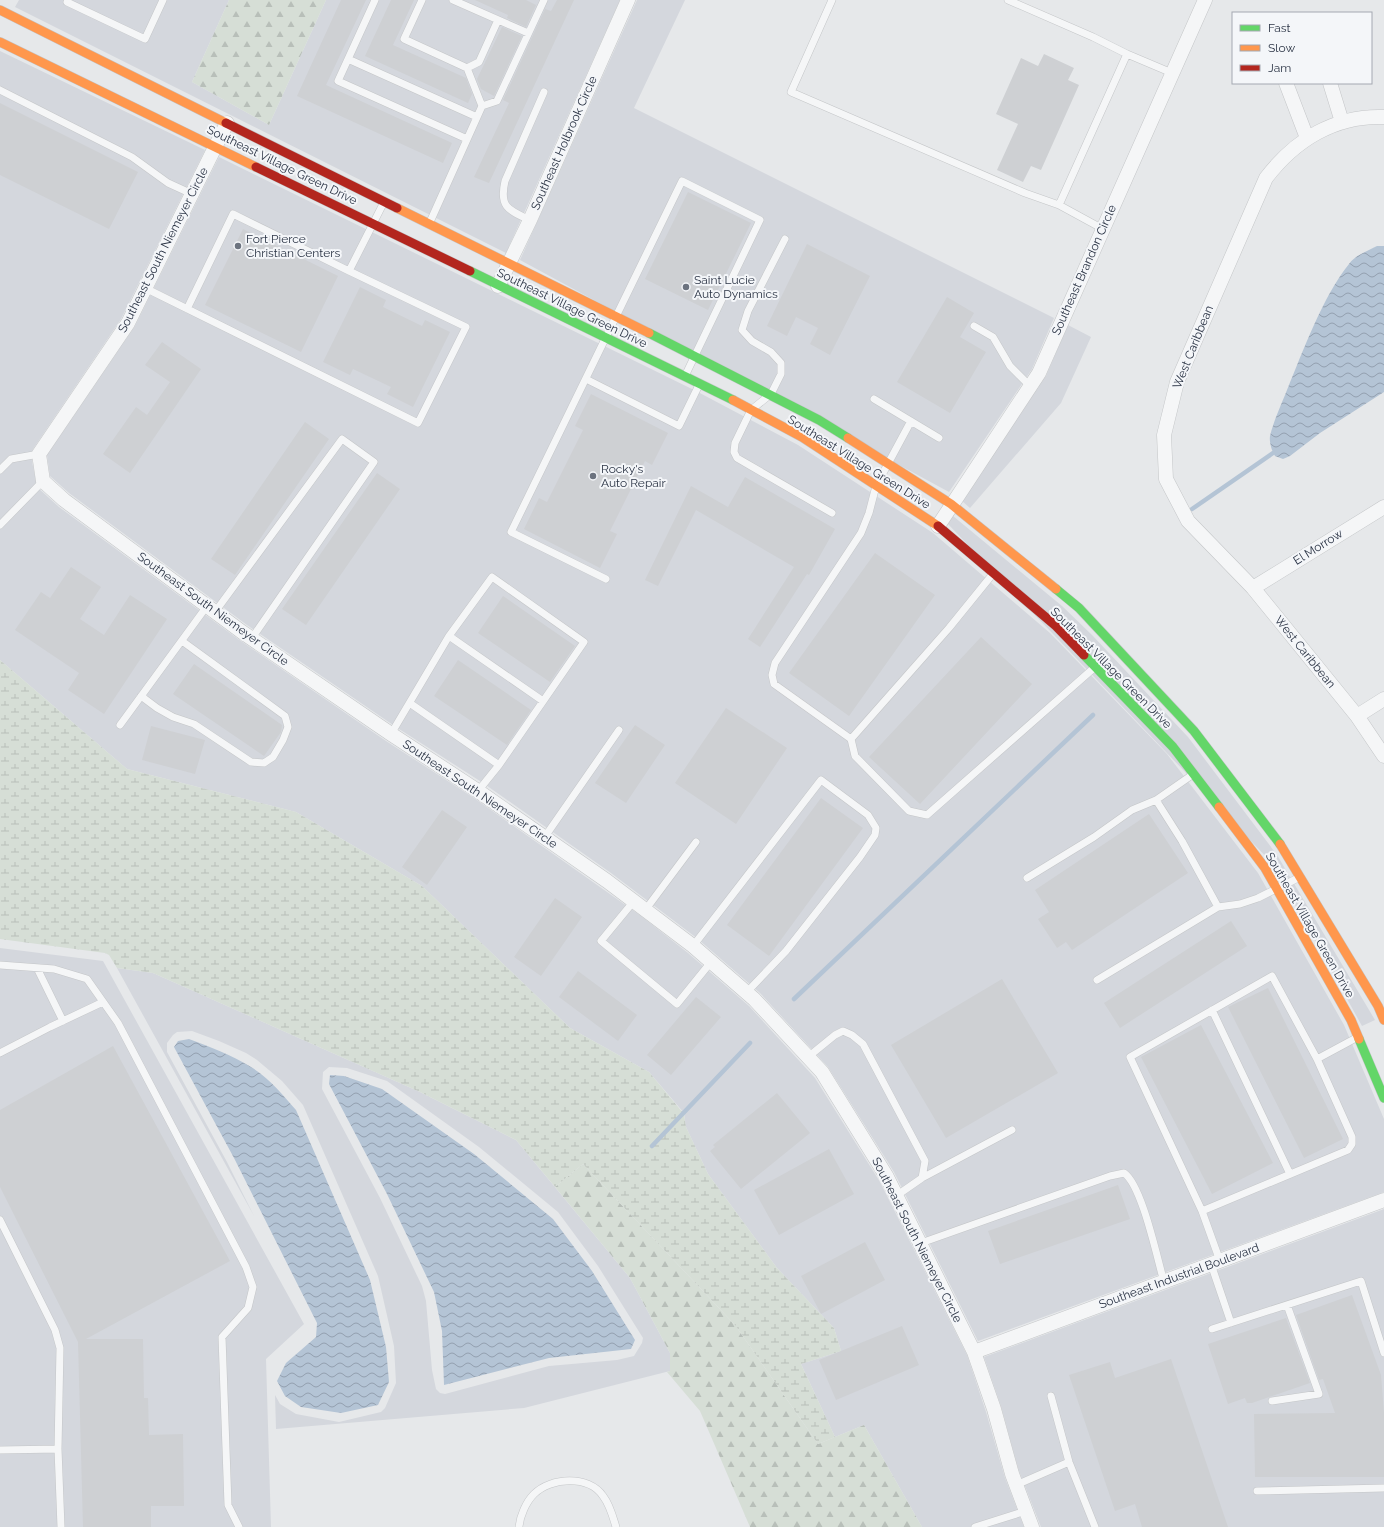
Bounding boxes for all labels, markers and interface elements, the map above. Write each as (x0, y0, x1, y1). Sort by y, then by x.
legend (1232, 12, 1372, 84)
text: Fast (1268, 21, 1291, 35)
text: Slow (1268, 41, 1295, 55)
text: Jam (1268, 61, 1291, 75)
street label: Southeast Holbrook Circle (528, 74, 600, 212)
street label: Southeast Village Green Drive (205, 122, 359, 208)
street label: Southeast South Niemeyer Circle (115, 165, 211, 335)
street label: Southeast Brandon Circle (1049, 203, 1119, 337)
place label: Fort Pierce Christian Centers (246, 232, 340, 260)
marker: Fort Pierce Christian Centers (233, 241, 243, 251)
street label: Southeast Village Green Drive (495, 265, 649, 351)
place label: Saint Lucie Auto Dynamics (694, 273, 778, 301)
marker: Saint Lucie Auto Dynamics (681, 282, 691, 292)
street label: West Caribbean (1170, 303, 1216, 391)
street label: Southeast Village Green Drive (785, 412, 933, 512)
place label: Rocky's Auto Repair (601, 462, 666, 490)
marker: Rocky's Auto Repair (588, 471, 598, 481)
street label: El Morrow (1291, 526, 1346, 568)
street label: Southeast South Niemeyer Circle (135, 549, 291, 669)
street label: Southeast Village Green Drive (1048, 605, 1174, 731)
street label: West Caribbean (1272, 613, 1338, 691)
street label: Southeast South Niemeyer Circle (400, 737, 560, 851)
street label: Southeast Village Green Drive (1263, 850, 1357, 1000)
street label: Southeast South Niemeyer Circle (869, 1155, 965, 1325)
street label: Southeast Industrial Boulevard (1097, 1240, 1261, 1312)

